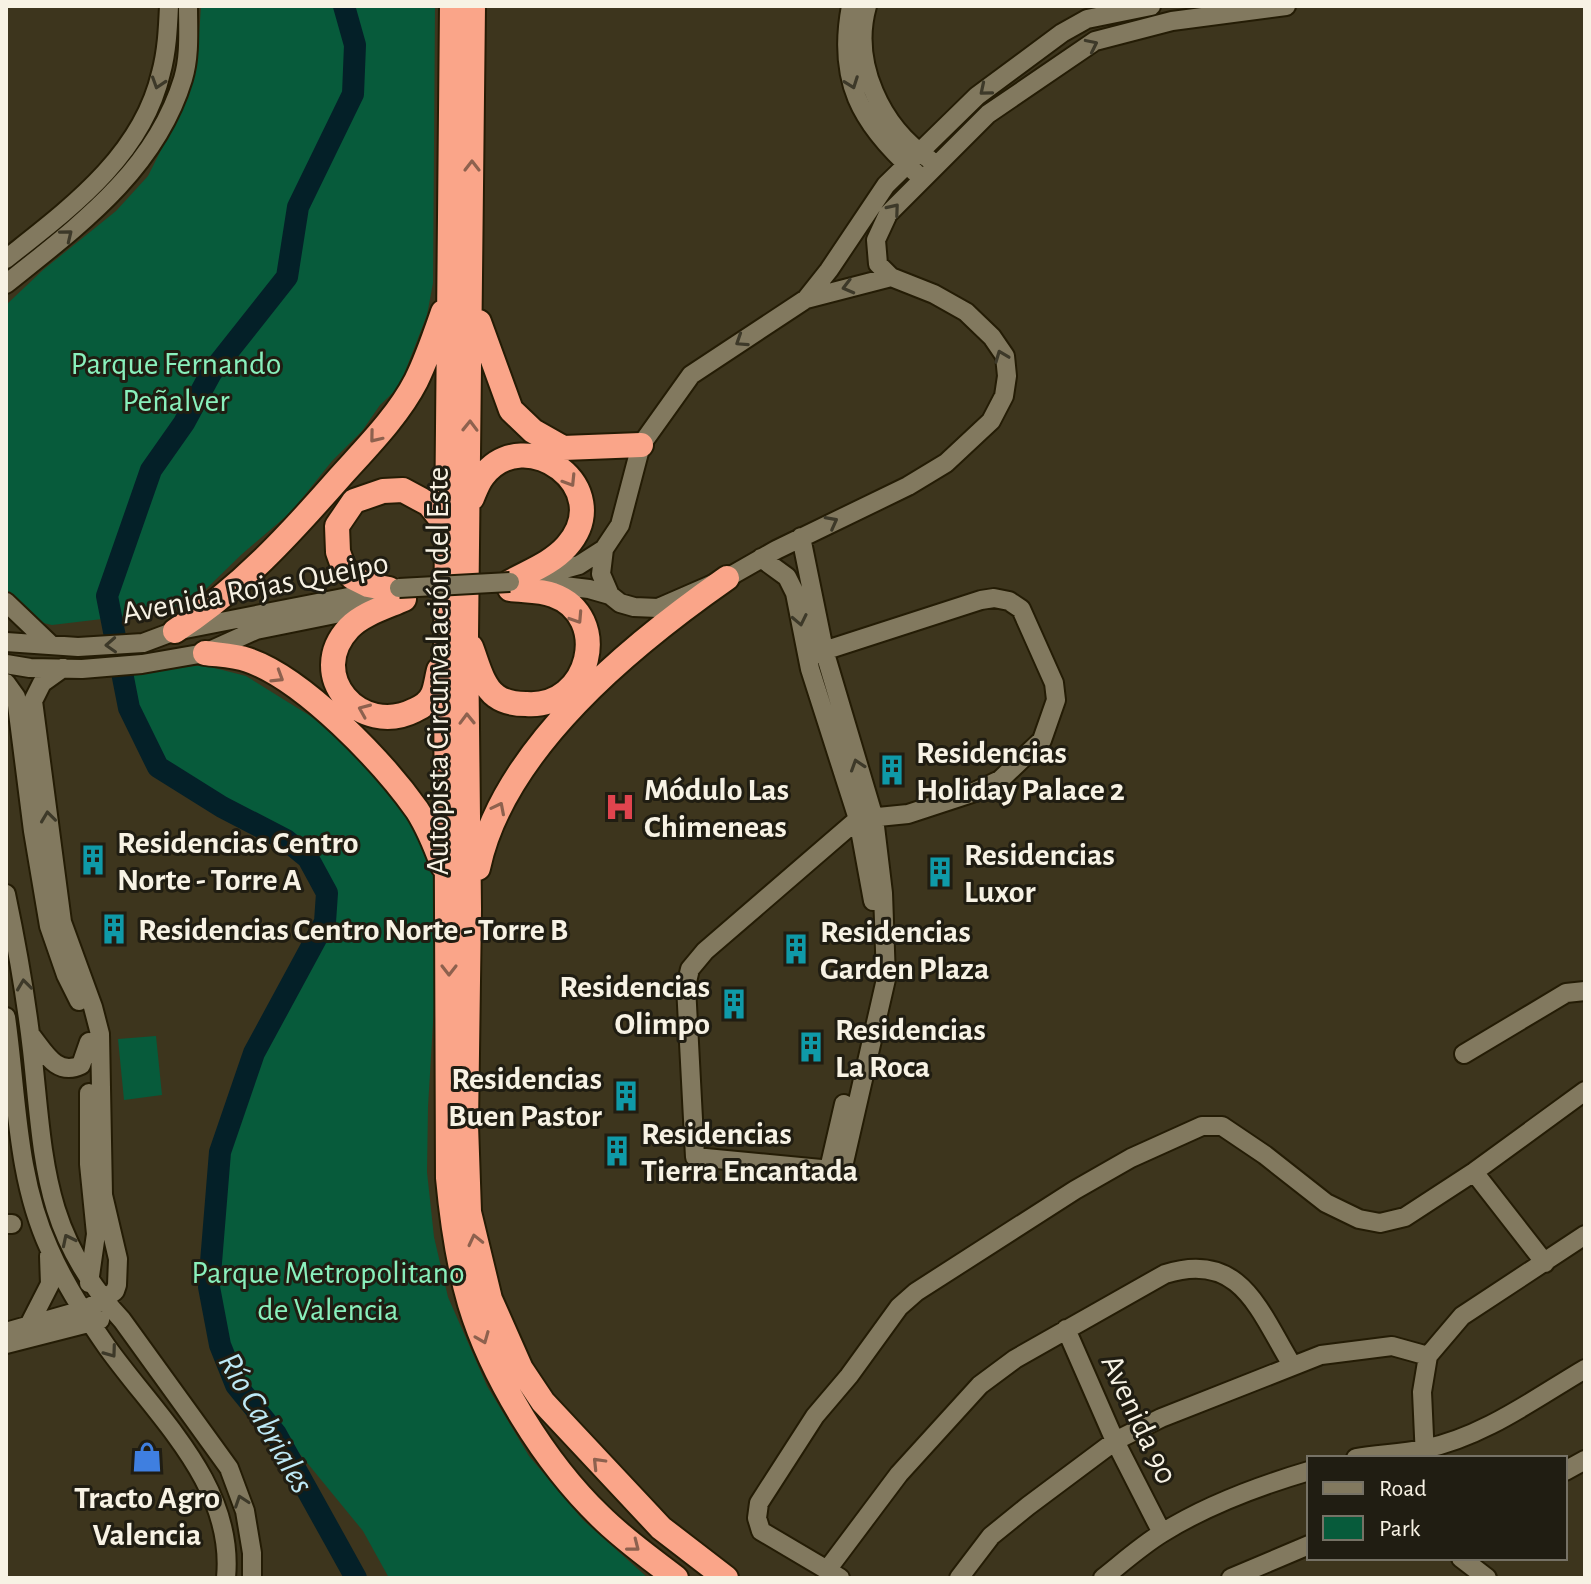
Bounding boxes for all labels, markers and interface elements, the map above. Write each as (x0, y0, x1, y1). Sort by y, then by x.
one-way arrow (1084, 39, 1099, 54)
one-way arrow (842, 75, 858, 89)
one-way arrow (151, 76, 167, 89)
one-way arrow (980, 80, 994, 95)
one-way arrow (464, 159, 481, 172)
one-way arrow (884, 204, 899, 219)
one-way arrow (58, 230, 72, 245)
one-way arrow (842, 278, 856, 295)
one-way arrow (735, 332, 750, 347)
park label: Parque Fernando Peñalver (71, 348, 281, 417)
one-way arrow (994, 350, 1011, 364)
one-way arrow (461, 419, 479, 432)
one-way arrow (370, 428, 385, 442)
street label: Autopista Circunvalación del Este (422, 467, 454, 875)
one-way arrow (561, 472, 576, 486)
one-way arrow (824, 517, 839, 532)
street label: Avenida Rojas Queipo (119, 546, 391, 630)
one-way arrow (568, 609, 583, 623)
one-way arrow (791, 613, 808, 627)
one-way arrow (104, 636, 117, 653)
one-way arrow (269, 667, 284, 682)
one-way arrow (358, 704, 373, 720)
one-way arrow (458, 712, 476, 725)
place label: Residencias Holiday Palace 2 (916, 737, 1125, 806)
building icon: Residencias Holiday Palace 2 (875, 753, 909, 787)
one-way arrow (850, 759, 866, 772)
place label: Módulo Las Chimeneas (644, 774, 789, 843)
hospital icon: Módulo Las Chimeneas (603, 790, 637, 824)
one-way arrow (489, 802, 504, 817)
one-way arrow (40, 810, 57, 824)
place label: Residencias Centro Norte - Torre A (117, 827, 358, 896)
place label: Residencias Luxor (964, 839, 1115, 908)
building icon: Residencias Centro Norte - Torre A (76, 843, 110, 877)
building icon: Residencias Luxor (923, 855, 957, 889)
building icon: Residencias Centro Norte - Torre B (97, 912, 131, 946)
place label: Residencias Centro Norte - Torre B (138, 914, 568, 946)
place label: Residencias Garden Plaza (820, 916, 989, 985)
building icon: Residencias Garden Plaza (779, 932, 813, 966)
one-way arrow (440, 964, 458, 977)
place label: Residencias Olimpo (559, 971, 710, 1040)
one-way arrow (15, 978, 32, 991)
building icon: Residencias Olimpo (717, 987, 751, 1021)
place label: Residencias La Roca (835, 1014, 986, 1083)
building icon: Residencias La Roca (794, 1030, 828, 1064)
place label: Residencias Buen Pastor (448, 1063, 602, 1132)
building icon: Residencias Buen Pastor (609, 1079, 643, 1113)
place label: Residencias Tierra Encantada (641, 1118, 858, 1187)
building icon: Residencias Tierra Encantada (600, 1134, 634, 1168)
one-way arrow (62, 1233, 78, 1248)
one-way arrow (467, 1233, 484, 1247)
park label: Parque Metropolitano de Valencia (191, 1257, 465, 1326)
one-way arrow (473, 1330, 489, 1344)
one-way arrow (102, 1344, 116, 1358)
water label: Río Cabriales (212, 1347, 319, 1499)
street label: Avenida 90 (1095, 1350, 1183, 1489)
shop icon: Tracto Agro Valencia (130, 1440, 164, 1474)
legend (1307, 1456, 1567, 1560)
one-way arrow (593, 1458, 608, 1472)
text: Road (1379, 1477, 1427, 1501)
place label: Tracto Agro Valencia (74, 1482, 220, 1551)
one-way arrow (235, 1495, 251, 1509)
text: Park (1379, 1517, 1420, 1541)
one-way arrow (625, 1536, 640, 1550)

